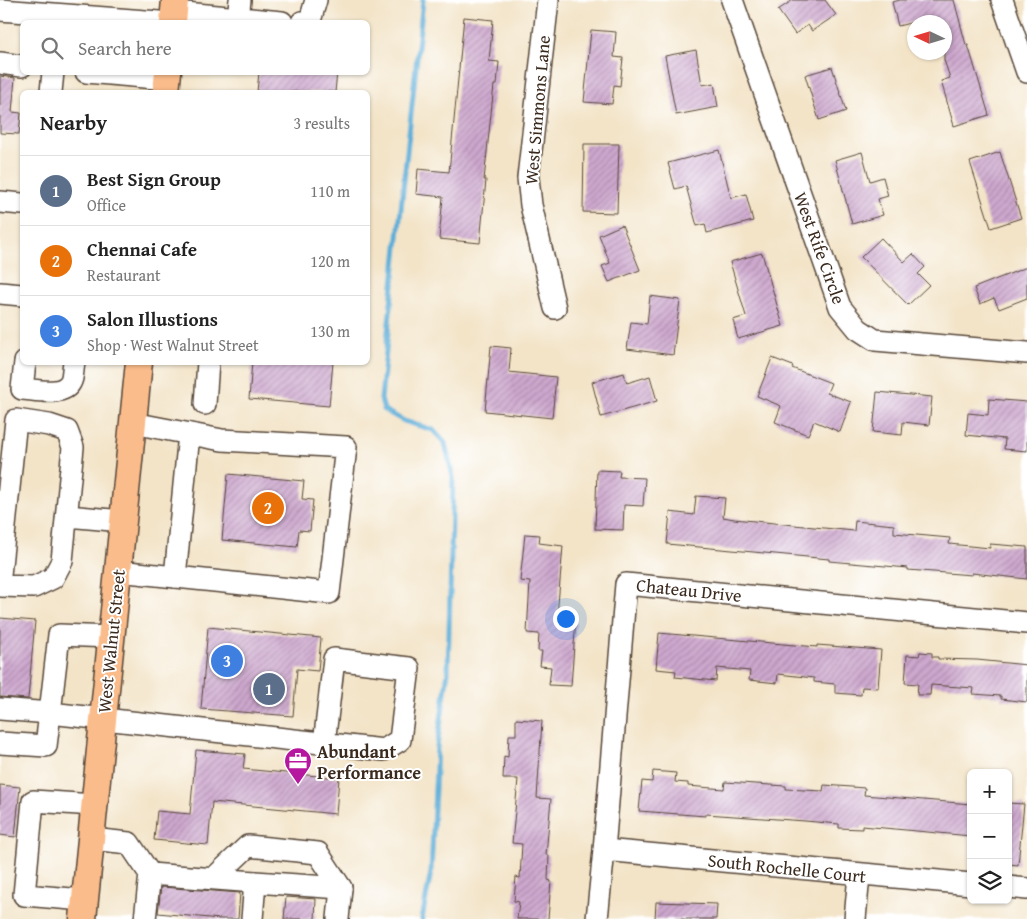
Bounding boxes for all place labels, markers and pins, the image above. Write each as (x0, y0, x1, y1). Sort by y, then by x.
pin: 2 (252, 489, 284, 527)
pin: 3 (211, 642, 243, 680)
pin: 1 (253, 670, 285, 708)
place label: Abundant Performance (317, 738, 421, 786)
office icon: Abundant Performance (283, 746, 313, 785)

